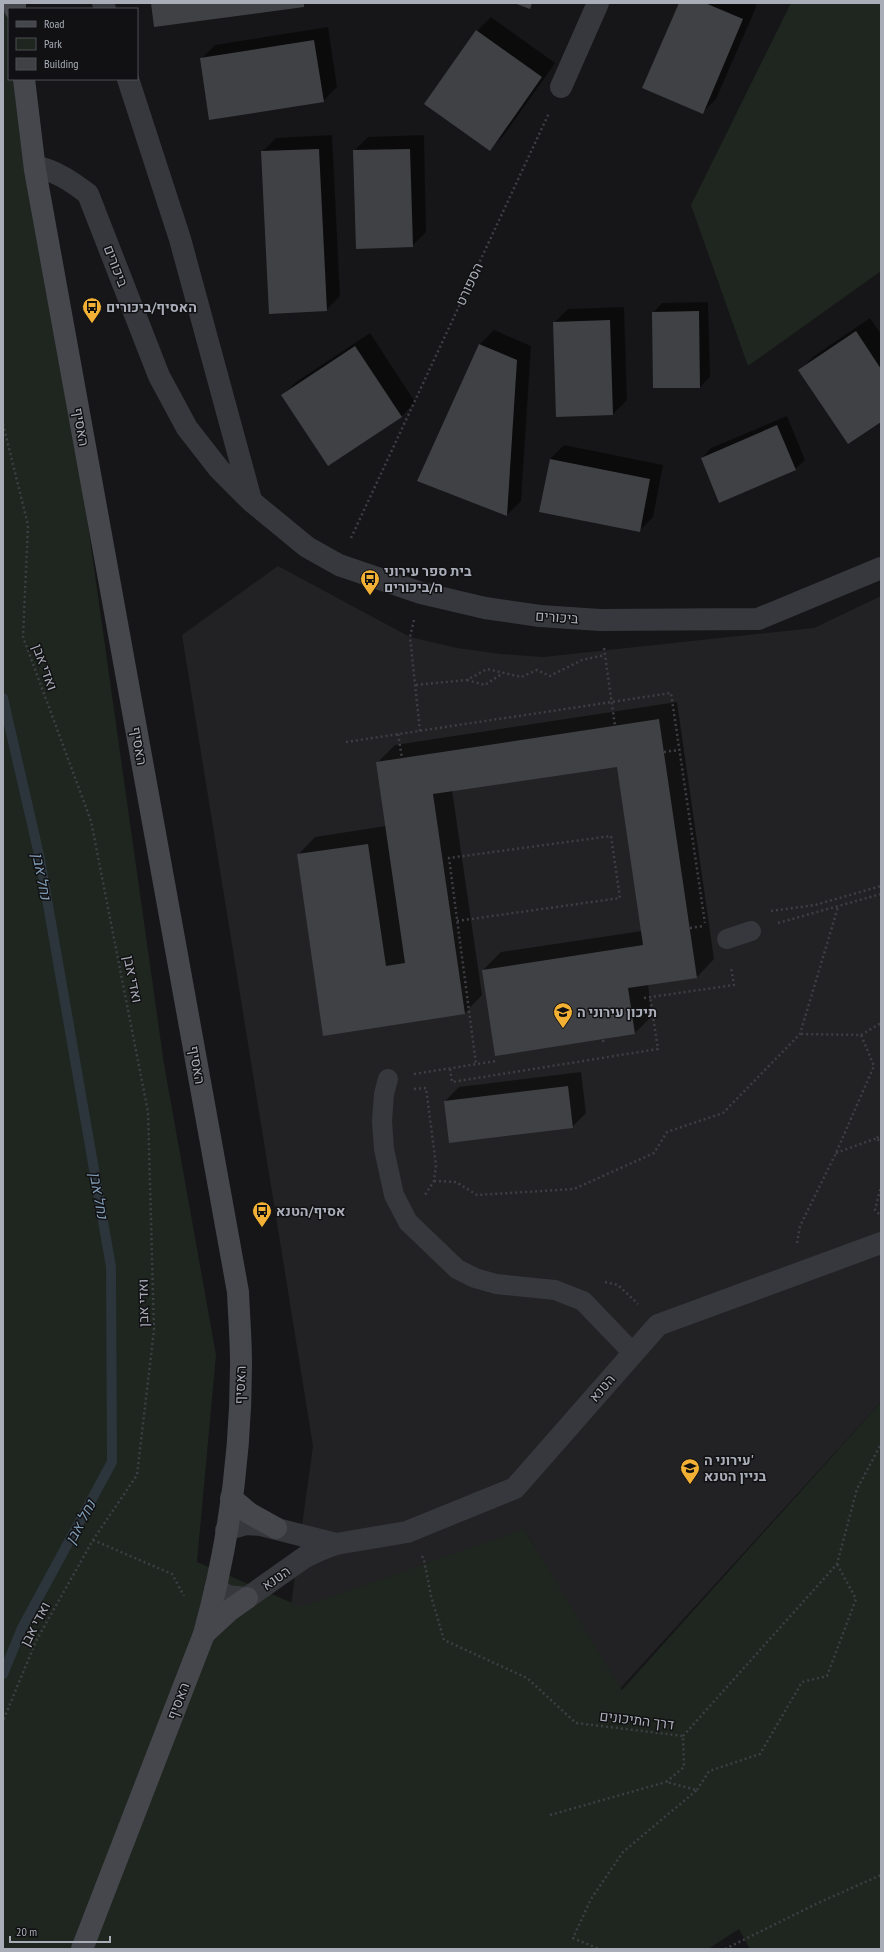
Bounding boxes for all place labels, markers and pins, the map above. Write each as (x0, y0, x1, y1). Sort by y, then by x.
bus stop icon: האסיף/ביכורים (81, 296, 103, 324)
place label: האסיף/ביכורים (106, 298, 197, 316)
place label: בית ספר עירוני ה/ביכורים (384, 562, 472, 596)
bus stop icon: בית ספר עירוני ה/ביכורים (359, 568, 381, 596)
school or university icon: תיכון עירוני ה (552, 1001, 574, 1029)
place label: תיכון עירוני ה (577, 1003, 657, 1021)
bus stop icon: אסיף/הטנא (251, 1200, 273, 1228)
place label: אסיף/הטנא (276, 1202, 345, 1220)
place label: עירוני ה' בניין הטנא (704, 1451, 767, 1485)
school or university icon: עירוני ה' בניין הטנא (679, 1457, 701, 1485)

